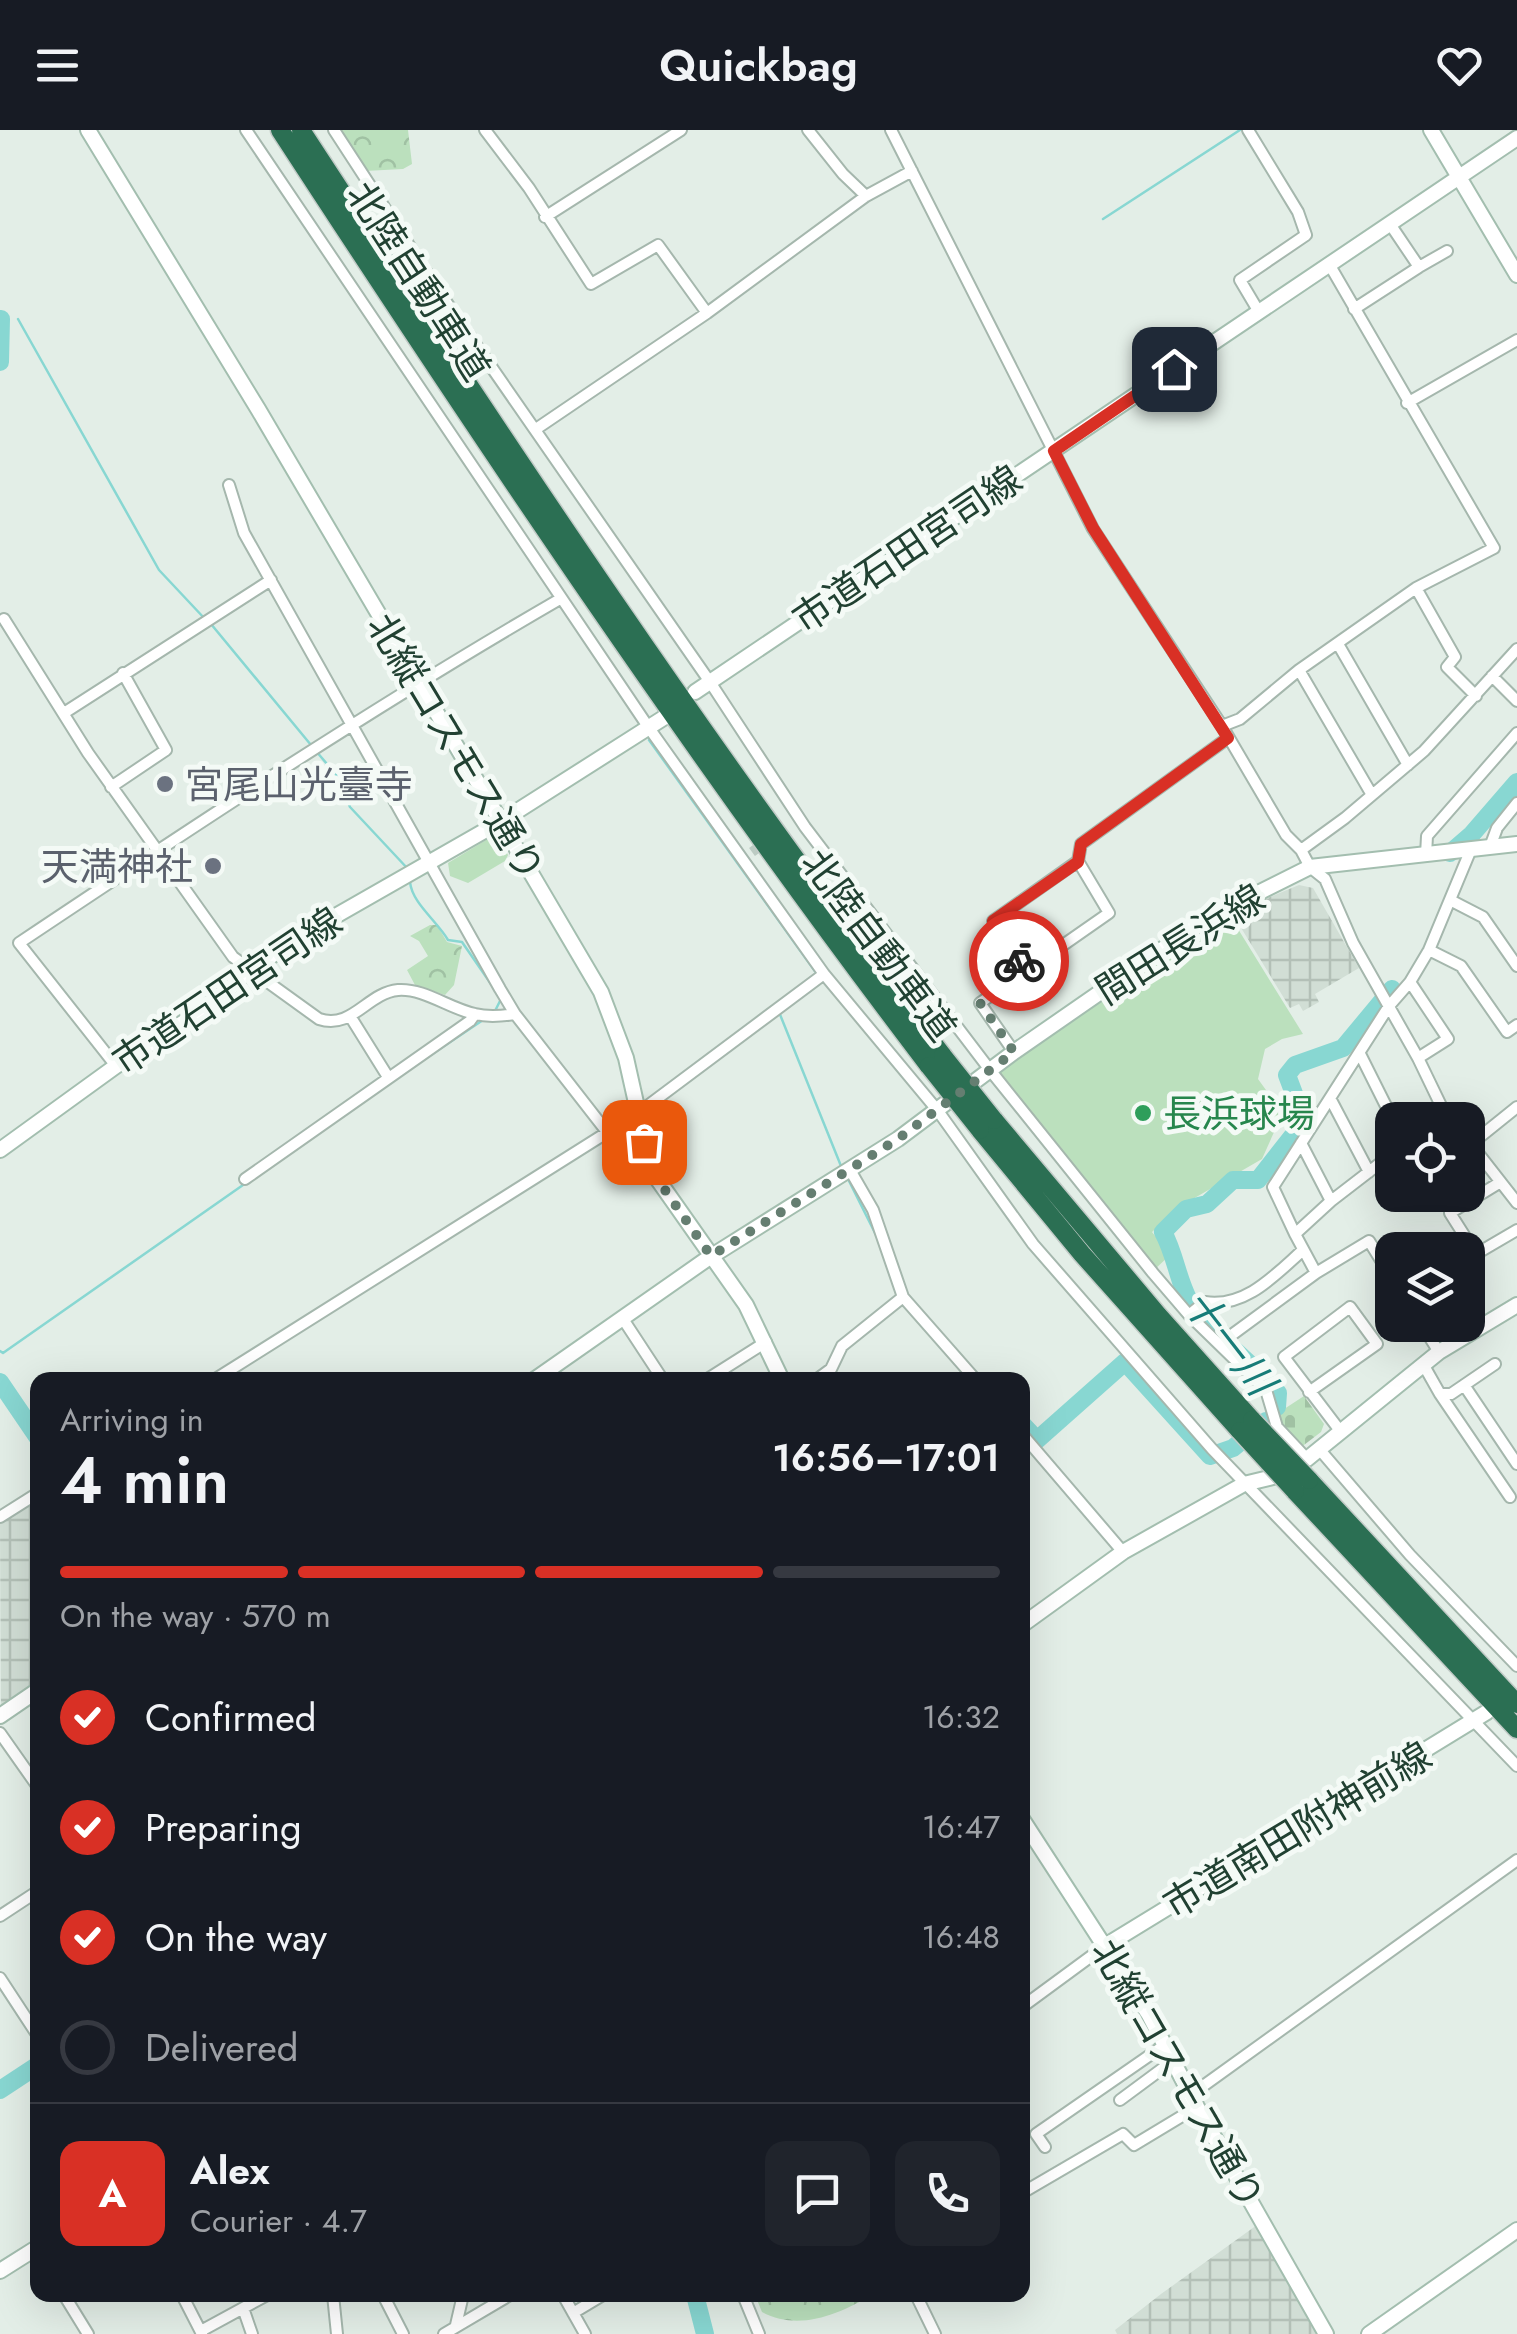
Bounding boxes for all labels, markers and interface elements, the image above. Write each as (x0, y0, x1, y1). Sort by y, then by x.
text: Quickbag (659, 33, 858, 98)
icon: menu (30, 38, 85, 93)
icon: heart (1432, 38, 1487, 93)
street label: 北陸自動車道 (334, 170, 504, 392)
pin (1132, 327, 1217, 412)
icon: home (1147, 342, 1202, 397)
street label: 市道石田宮司線 (781, 452, 1033, 646)
street label: 北縦コスモス通り (354, 603, 558, 891)
place label: 宮尾山光臺寺 (185, 757, 413, 812)
marker: 宮尾山光臺寺 (154, 773, 176, 795)
street label: 北陸自動車道 (788, 837, 970, 1053)
place label: 天満神社 (41, 839, 193, 894)
marker: 天満神社 (202, 855, 224, 877)
street label: 間田長浜線 (1085, 870, 1275, 1018)
street label: 市道石田宮司線 (101, 894, 353, 1088)
courier (969, 911, 1069, 1011)
icon: bike (992, 934, 1047, 989)
place label: 長浜球場 (1163, 1086, 1315, 1141)
pin (602, 1100, 687, 1185)
marker: 長浜球場 (1132, 1102, 1154, 1124)
map controls (1375, 1102, 1485, 1342)
button: locate (1375, 1102, 1485, 1212)
icon: bag (617, 1115, 672, 1170)
button: layers (1375, 1232, 1485, 1342)
water label: 十一川 (1169, 1277, 1291, 1410)
text: Arriving in (60, 1397, 204, 1443)
text: 16:56–17:01 (772, 1430, 1000, 1485)
text: 4 min (60, 1433, 229, 1527)
text: On the way · 570 m (60, 1593, 331, 1639)
icon: check (60, 1690, 115, 1745)
text: Confirmed (145, 1690, 316, 1745)
text: 16:32 (922, 1694, 1000, 1740)
street label: 市道南田附神前線 (1153, 1728, 1441, 1932)
icon: check (60, 1800, 115, 1855)
text: Preparing (145, 1800, 302, 1855)
text: 16:47 (922, 1804, 1000, 1850)
icon: check (60, 1910, 115, 1965)
text: On the way (145, 1910, 327, 1965)
text: 16:48 (921, 1914, 1000, 1960)
street label: 北縦コスモス通り (1078, 1929, 1278, 2219)
text: Delivered (145, 2020, 298, 2075)
button: chat (765, 2141, 870, 2246)
button: phone (895, 2141, 1000, 2246)
text: Alex (190, 2143, 270, 2198)
text: A (99, 2166, 126, 2221)
text: Courier · 4.7 (190, 2198, 367, 2244)

